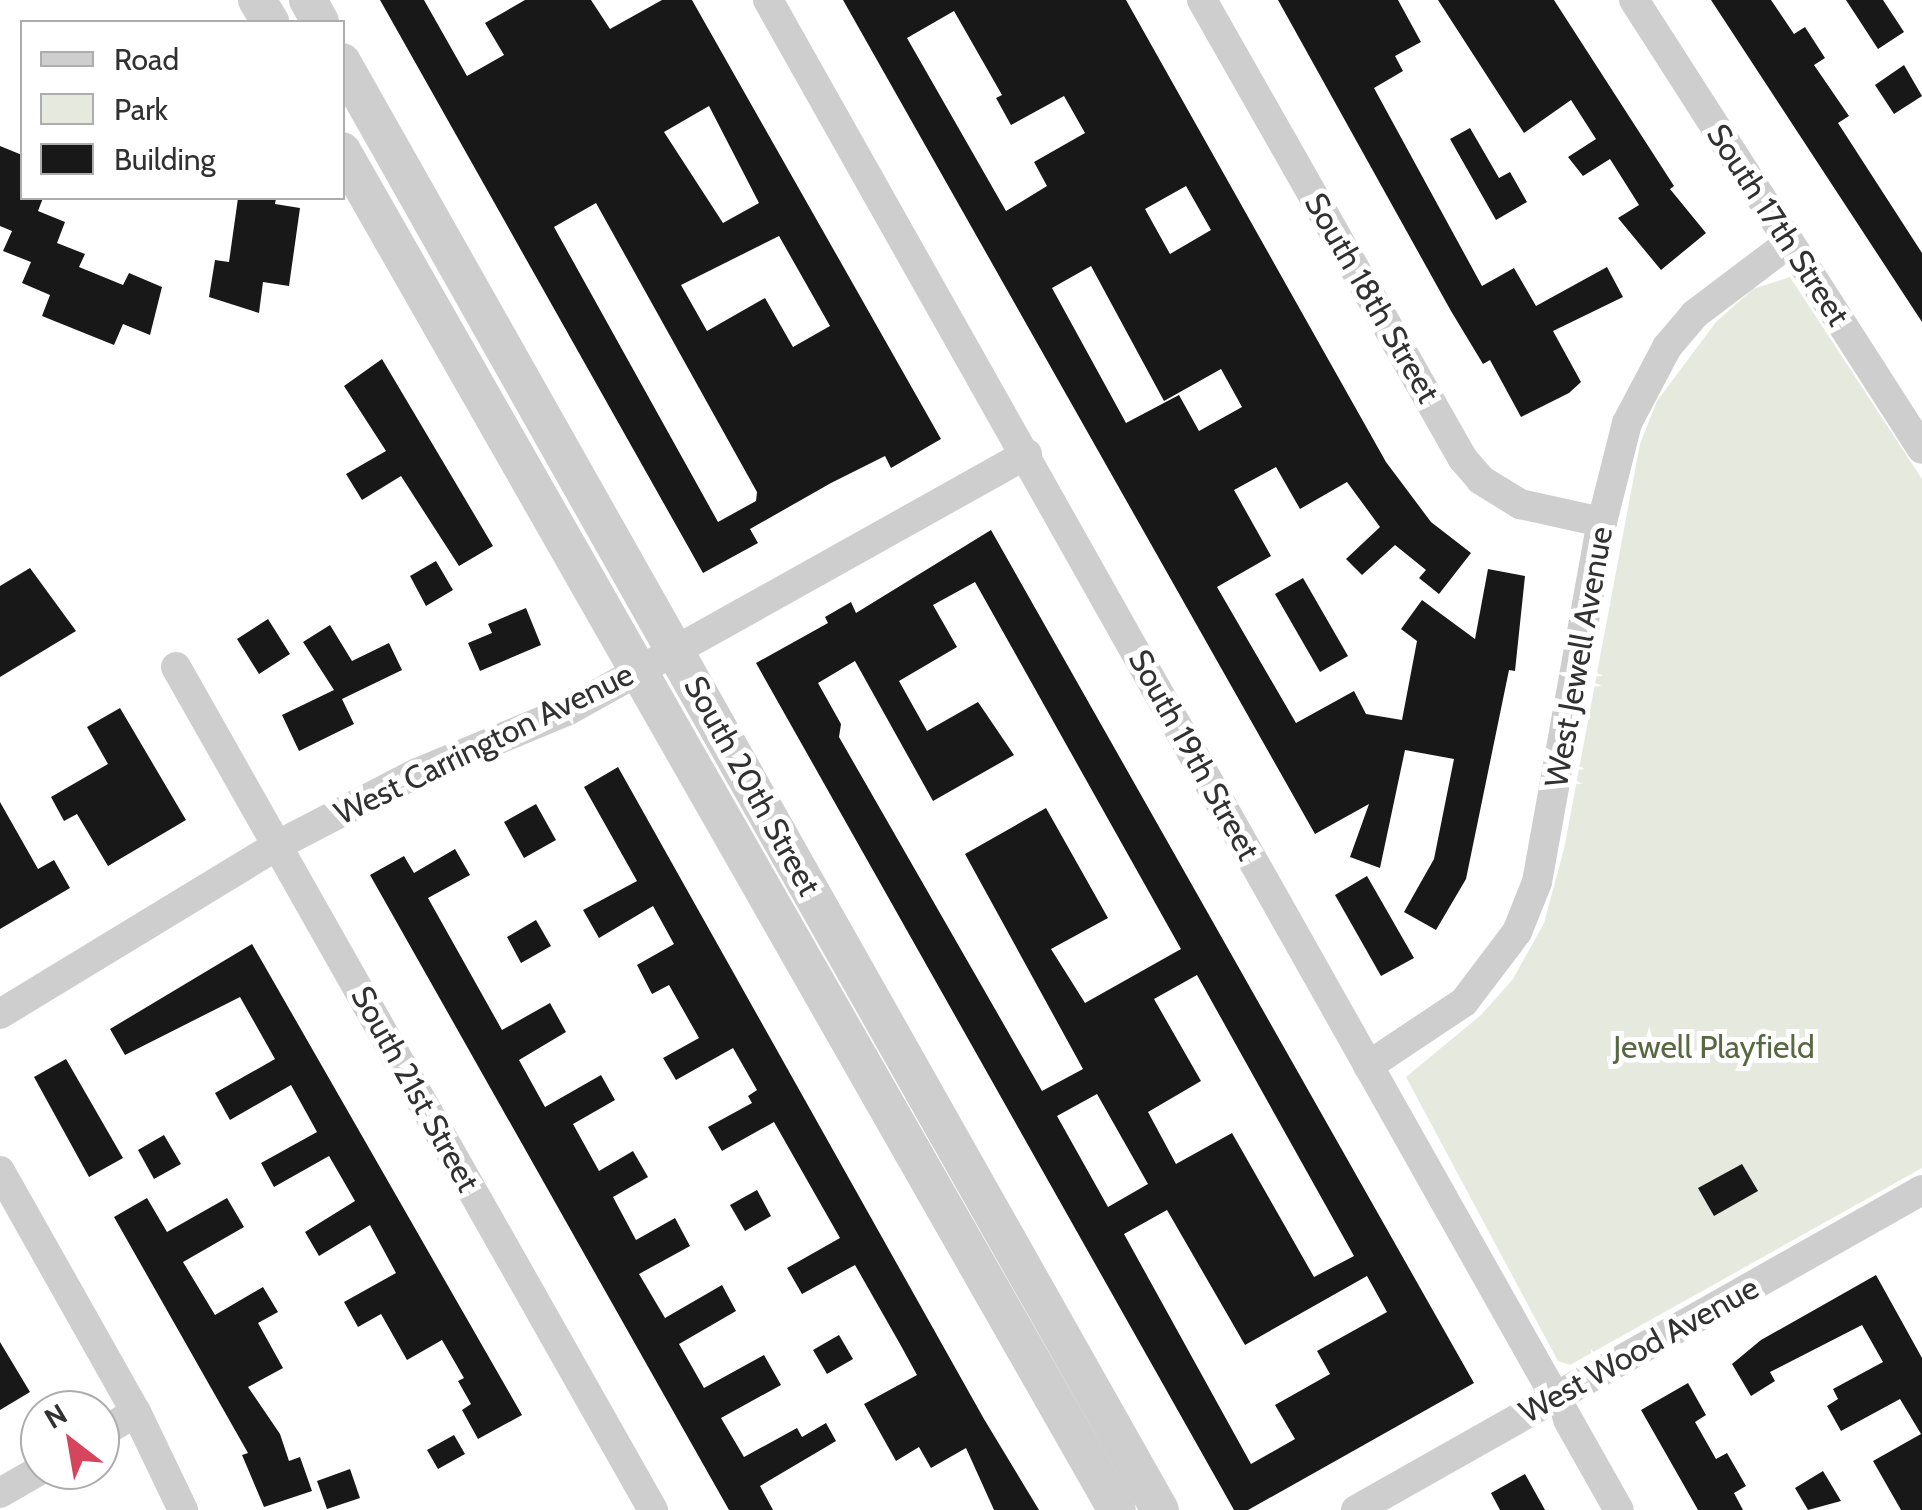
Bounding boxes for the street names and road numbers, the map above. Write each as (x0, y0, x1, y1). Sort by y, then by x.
street label: South 17th Street (1699, 117, 1857, 333)
street label: South 18th Street (1296, 186, 1448, 410)
street label: West Jewell Avenue (1537, 524, 1621, 790)
street label: South 19th Street (1120, 643, 1268, 867)
street label: West Carrington Avenue (328, 655, 640, 833)
street label: South 20th Street (676, 670, 828, 902)
street label: South 21st Street (343, 980, 487, 1198)
street label: West Wood Avenue (1513, 1268, 1765, 1432)

